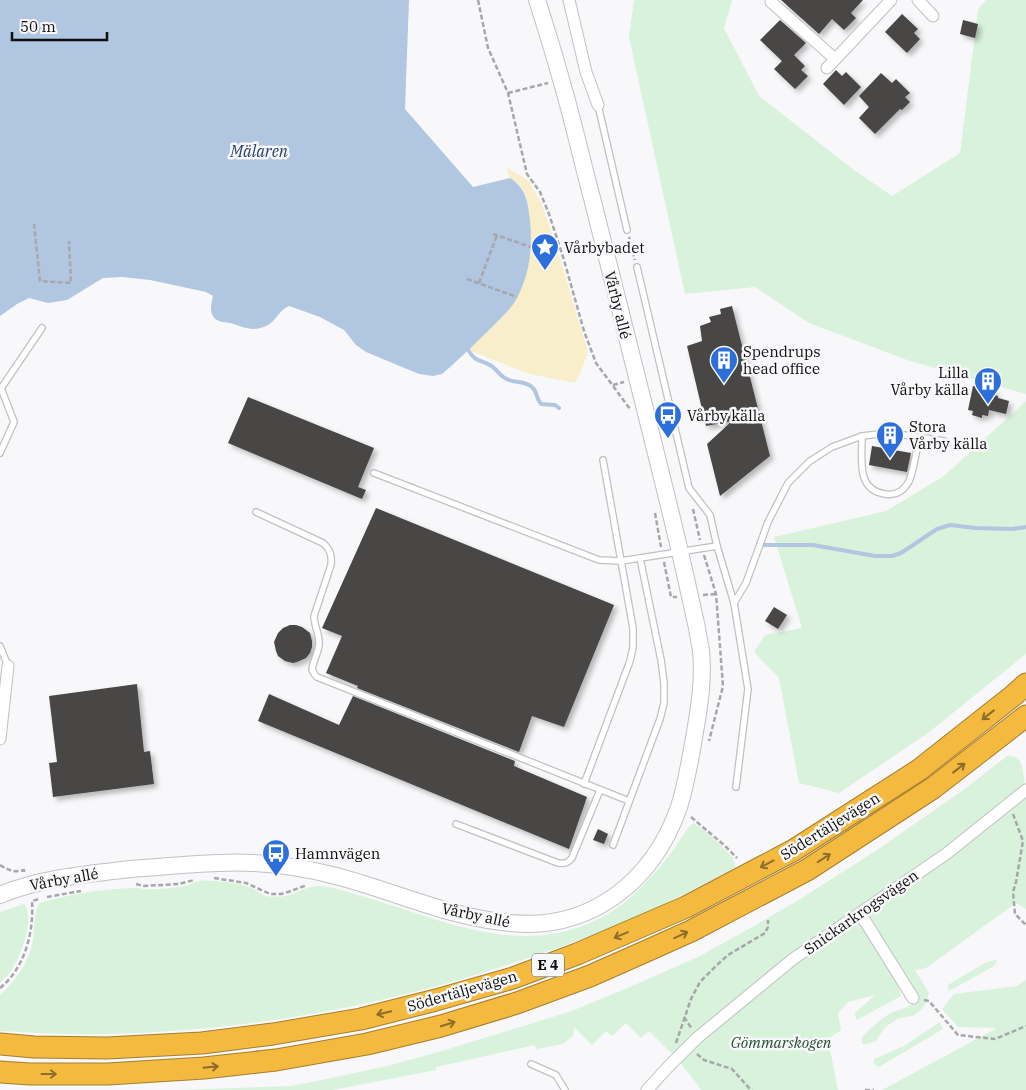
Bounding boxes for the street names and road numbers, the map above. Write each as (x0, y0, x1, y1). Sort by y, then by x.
street label: Vårby allé (600, 269, 636, 341)
street label: Södertäljevägen (777, 788, 884, 864)
street label: Vårby allé (28, 864, 100, 894)
street label: Snickarkrogsvägen (800, 865, 922, 959)
street label: Vårby allé (440, 898, 512, 932)
road number: E 4 (532, 954, 564, 976)
street label: Södertäljevägen (405, 966, 520, 1016)

